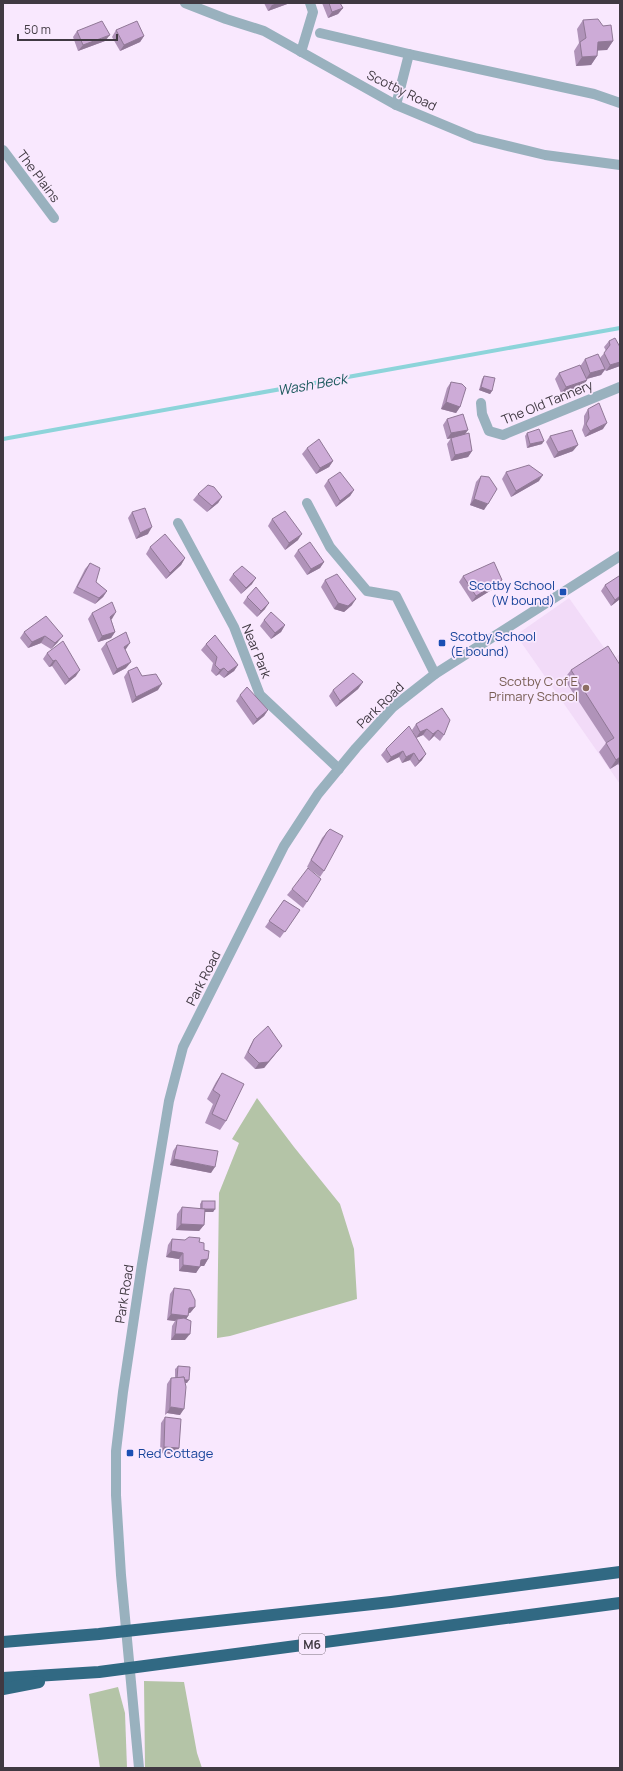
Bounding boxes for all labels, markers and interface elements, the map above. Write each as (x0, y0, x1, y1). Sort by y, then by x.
scale bar (18, 16, 117, 42)
text: 50 m (24, 21, 51, 38)
street label: Scotby Road (364, 65, 440, 115)
street label: The Plains (13, 146, 65, 206)
water label: Wash Beck (276, 368, 350, 399)
street label: The Old Tannery (499, 375, 595, 429)
place label: Scotby School (W bound) (469, 576, 555, 609)
marker: Scotby School (W bound) (558, 587, 568, 597)
street label: Near Park (238, 621, 276, 681)
place label: Scotby School (E bound) (450, 627, 536, 660)
marker: Scotby School (E bound) (437, 638, 447, 648)
place label: Scotby C of E Primary School (489, 672, 578, 705)
street label: Park Road (352, 678, 408, 732)
marker: Scotby C of E Primary School (581, 683, 591, 693)
street label: Park Road (182, 947, 224, 1009)
street label: Park Road (110, 1263, 138, 1325)
place label: Red Cottage (138, 1444, 214, 1462)
marker: Red Cottage (125, 1448, 135, 1458)
road number: M6 (299, 1634, 325, 1654)

